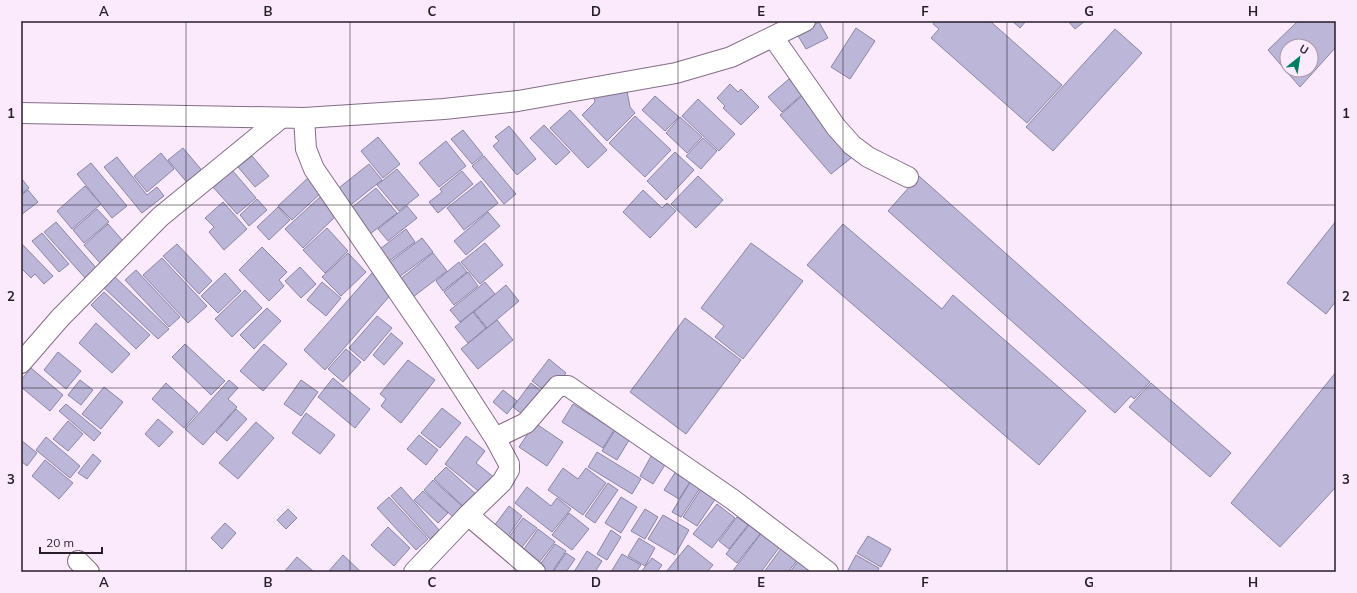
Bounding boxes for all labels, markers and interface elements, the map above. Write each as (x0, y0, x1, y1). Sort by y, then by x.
text: A (99, 3, 109, 19)
text: B (264, 3, 273, 19)
text: C (428, 3, 437, 19)
text: D (591, 3, 601, 19)
text: E (757, 3, 765, 19)
text: F (921, 3, 929, 19)
text: G (1084, 3, 1094, 19)
text: H (1248, 3, 1258, 19)
north arrow (1279, 38, 1319, 78)
text: U (1297, 41, 1311, 57)
text: 1 (7, 105, 15, 121)
text: 1 (1342, 105, 1350, 121)
text: 2 (7, 288, 15, 304)
text: 2 (1342, 288, 1350, 304)
text: 3 (7, 471, 15, 487)
text: 3 (1342, 471, 1350, 487)
scale bar (40, 529, 102, 555)
text: 20 m (46, 535, 74, 550)
text: A (99, 574, 109, 590)
text: B (264, 574, 273, 590)
text: C (428, 574, 437, 590)
text: D (591, 574, 601, 590)
text: E (757, 574, 765, 590)
text: F (921, 574, 929, 590)
text: G (1084, 574, 1094, 590)
text: H (1248, 574, 1258, 590)

